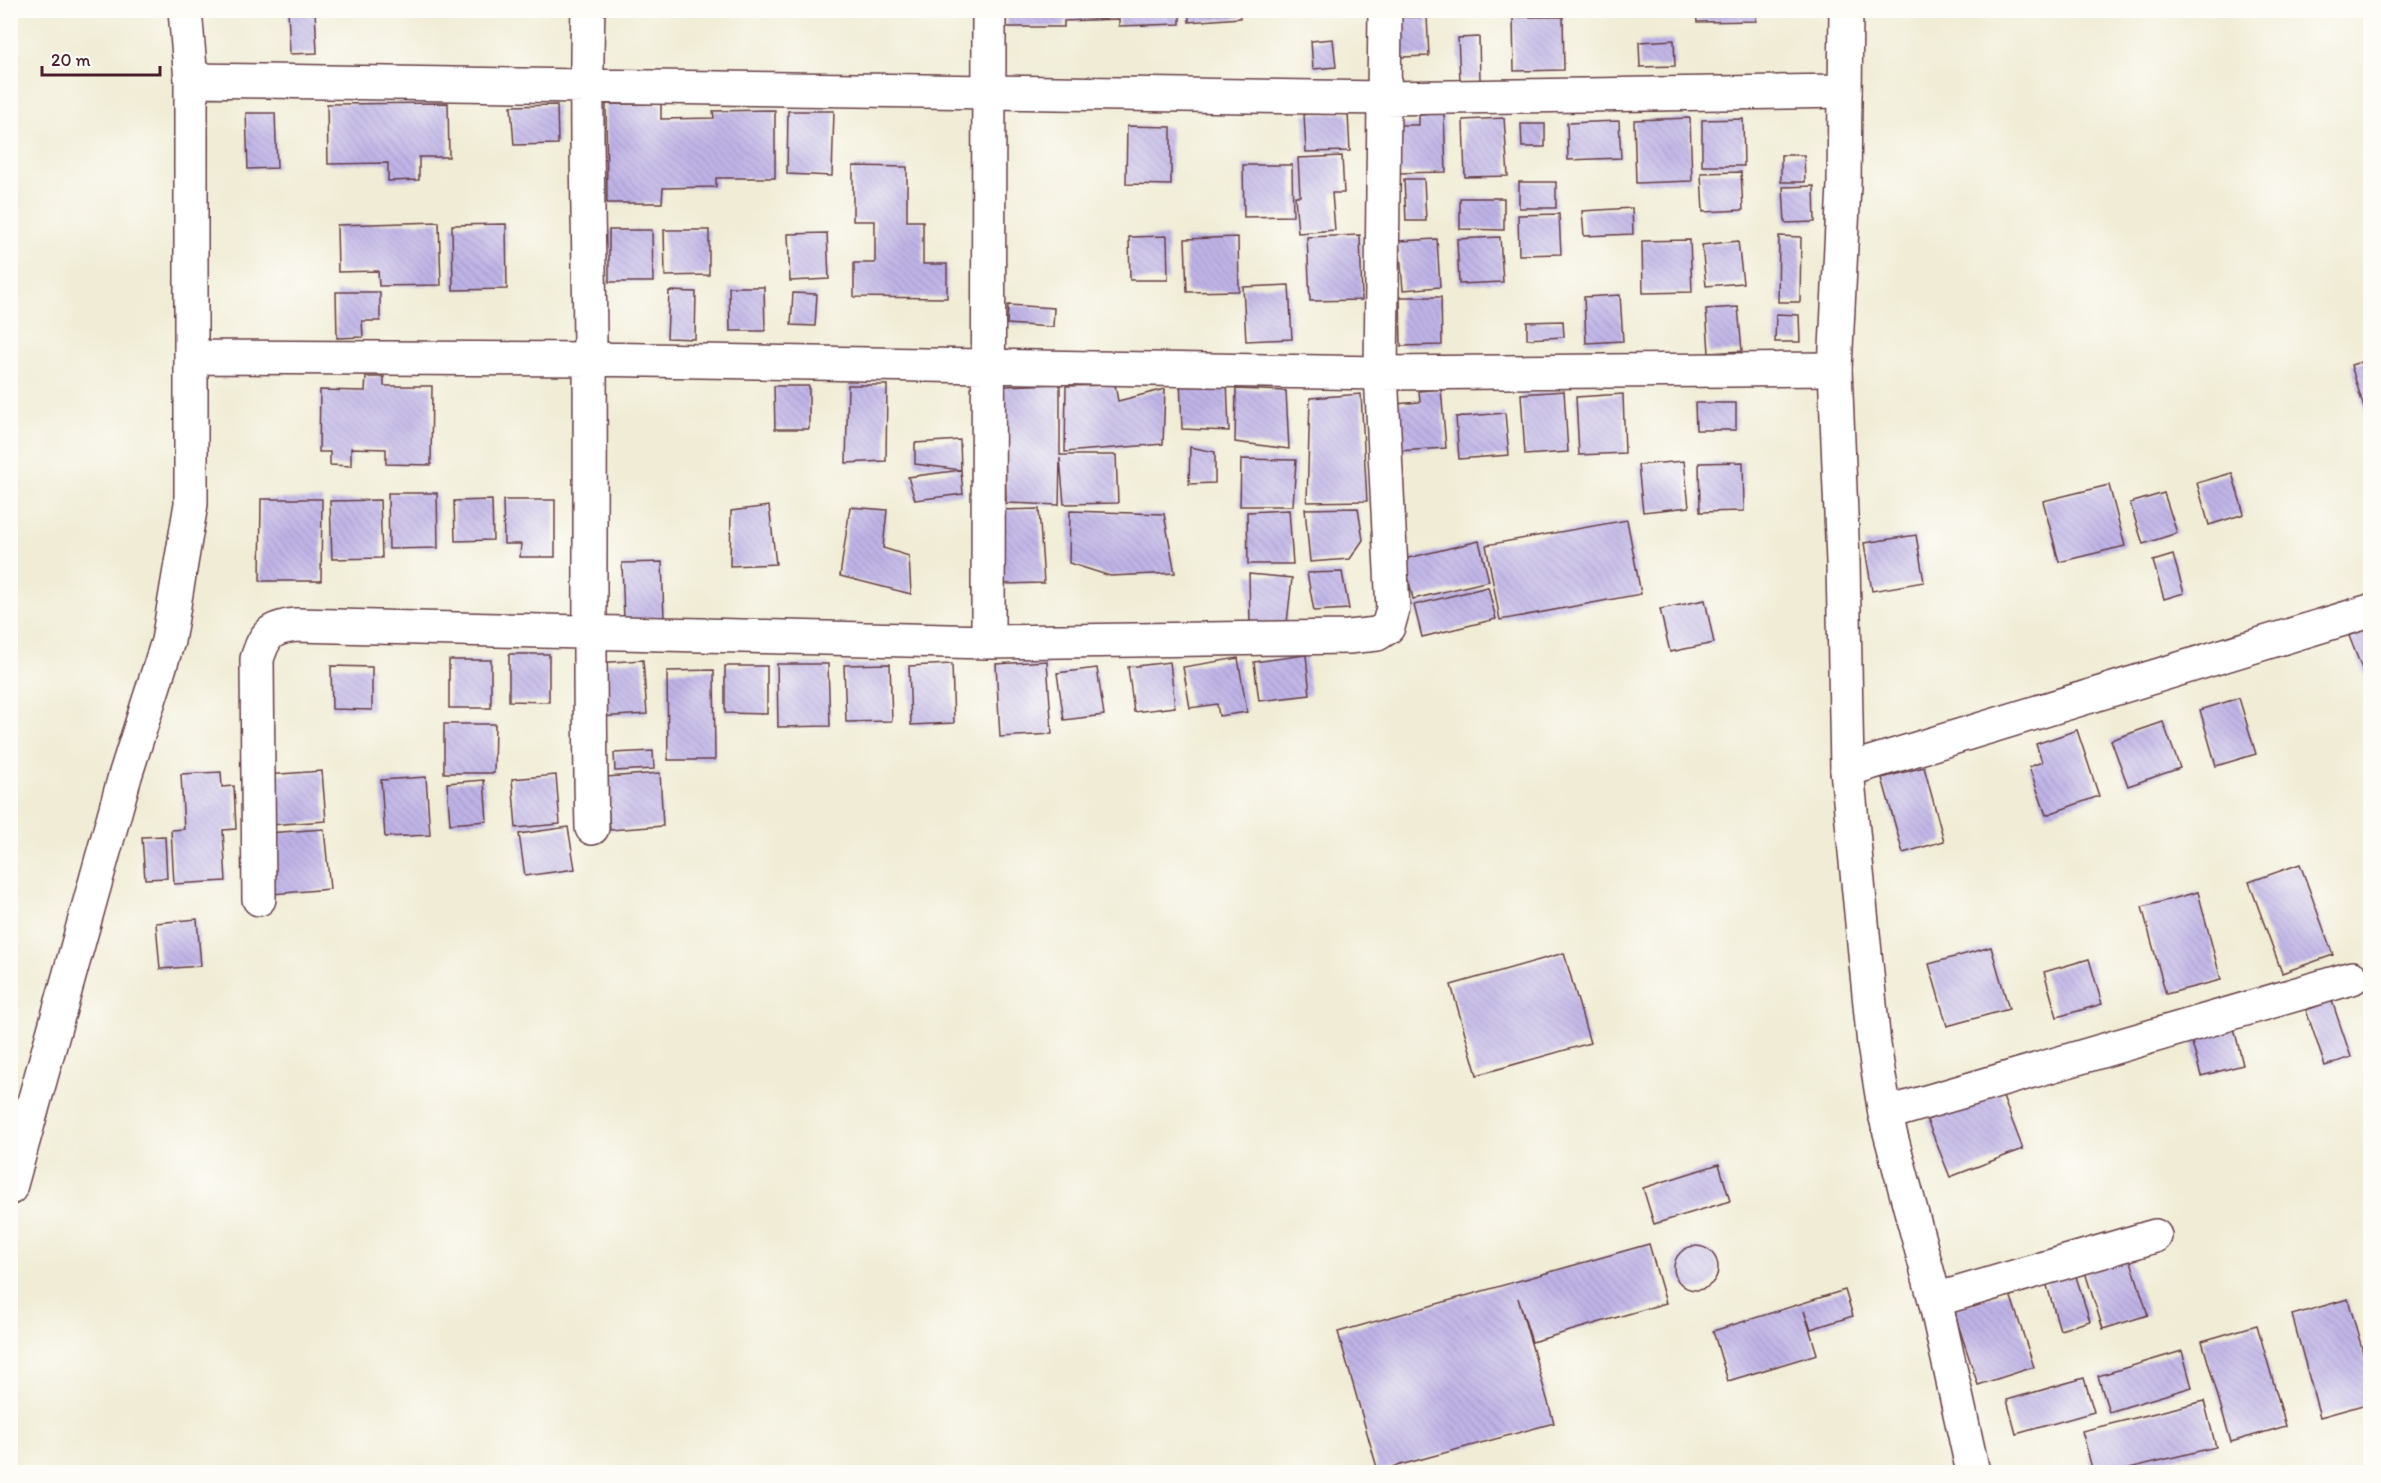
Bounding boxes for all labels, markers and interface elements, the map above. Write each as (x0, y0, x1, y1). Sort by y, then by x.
scale bar (42, 39, 160, 77)
text: 20 m (51, 49, 91, 71)

